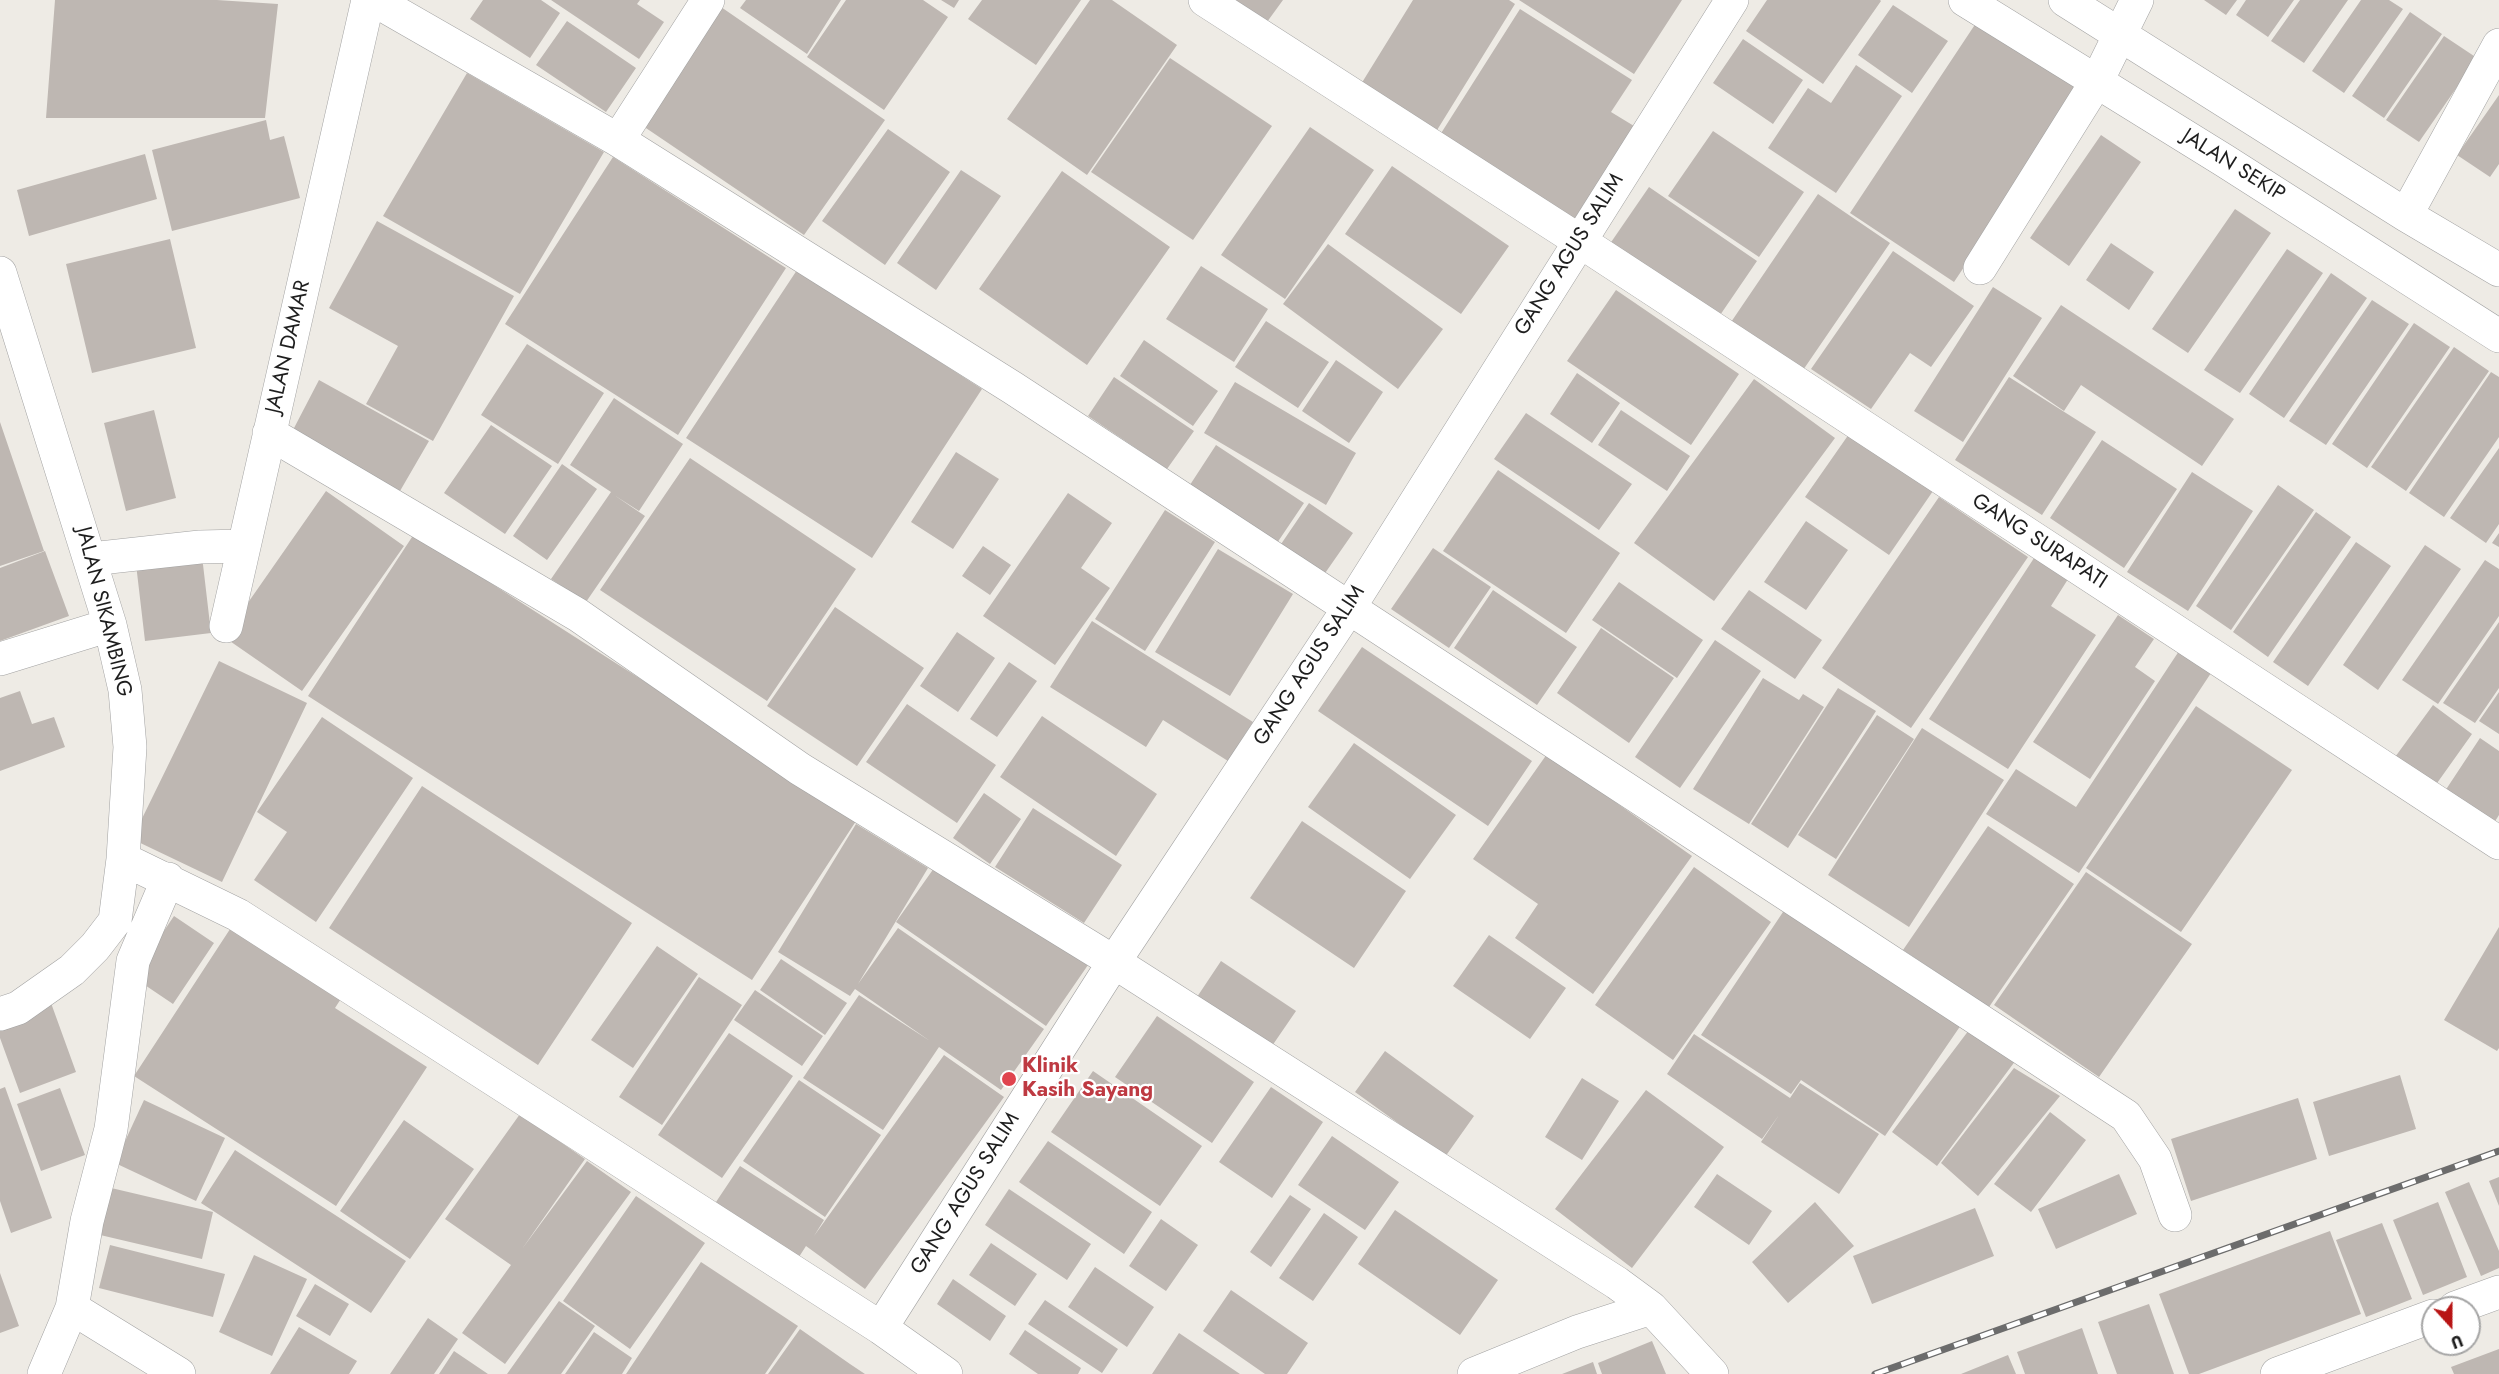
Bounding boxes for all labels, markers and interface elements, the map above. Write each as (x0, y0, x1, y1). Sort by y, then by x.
street label: JALAN SEKIP (2177, 124, 2289, 208)
street label: GANG AGUS SALIM (1510, 170, 1630, 340)
street label: JALAN DAMAR (261, 278, 317, 416)
street label: GANG SURAPATI (1967, 489, 2111, 595)
street label: JALAN SIKAMBING (70, 524, 136, 700)
street label: GANG AGUS SALIM (1249, 581, 1371, 751)
place label: Klinik Kasih Sayang (1022, 1054, 1153, 1104)
marker: Klinik Kasih Sayang (1000, 1070, 1018, 1088)
street label: GANG AGUS SALIM (906, 1109, 1026, 1279)
north arrow (2421, 1296, 2481, 1356)
text: U (2448, 1329, 2466, 1354)

